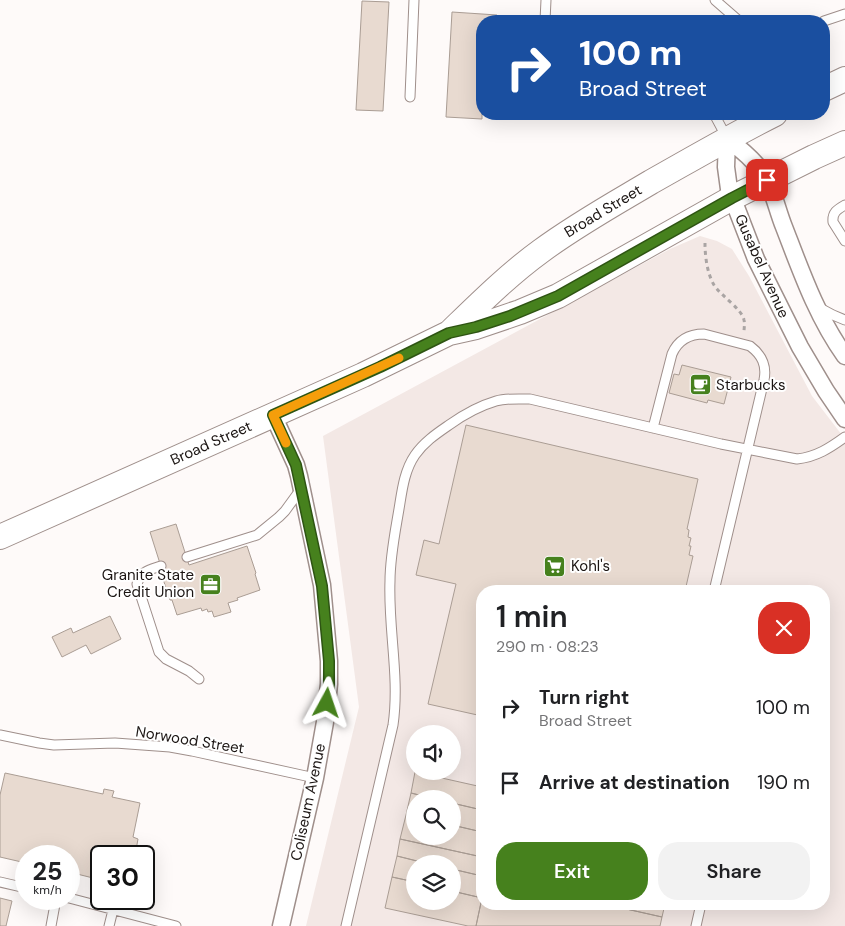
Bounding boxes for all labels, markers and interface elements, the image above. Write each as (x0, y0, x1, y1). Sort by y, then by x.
text: 100 m (579, 30, 682, 76)
icon: right (496, 35, 561, 100)
text: Broad Street (579, 74, 707, 103)
pin (746, 159, 788, 201)
icon: arrive (753, 166, 781, 194)
street label: Broad Street (560, 180, 646, 242)
street label: Gusabel Avenue (730, 211, 794, 321)
cafe icon: Starbucks (688, 373, 712, 397)
place label: Starbucks (716, 375, 786, 395)
street label: Broad Street (167, 416, 255, 470)
supermarket icon: Kohl's (543, 554, 567, 578)
place label: Kohl's (571, 556, 610, 576)
place label: Granite State Credit Union (102, 565, 194, 602)
office icon: Granite State Credit Union (198, 572, 222, 596)
text: 1 min (496, 597, 568, 636)
button: close (758, 602, 810, 654)
text: 290 m · 08:23 (496, 636, 599, 657)
position arrow (300, 676, 352, 728)
text: Turn right (539, 685, 629, 710)
icon: right (496, 694, 524, 722)
text: 100 m (756, 695, 810, 720)
text: Broad Street (539, 710, 632, 731)
street label: Norwood Street (134, 722, 246, 758)
map controls (406, 725, 461, 910)
button: sound (406, 725, 461, 780)
street label: Coliseum Avenue (286, 741, 330, 863)
icon: arrive (496, 769, 524, 797)
text: Arrive at destination (539, 770, 730, 795)
text: 190 m (757, 770, 810, 795)
button: search (406, 790, 461, 845)
button: Exit (496, 842, 648, 900)
button: Share (658, 842, 810, 900)
speed limit sign: 30 (90, 845, 155, 910)
text: 25 (33, 855, 62, 888)
button: layers (406, 855, 461, 910)
text: km/h (33, 882, 62, 898)

